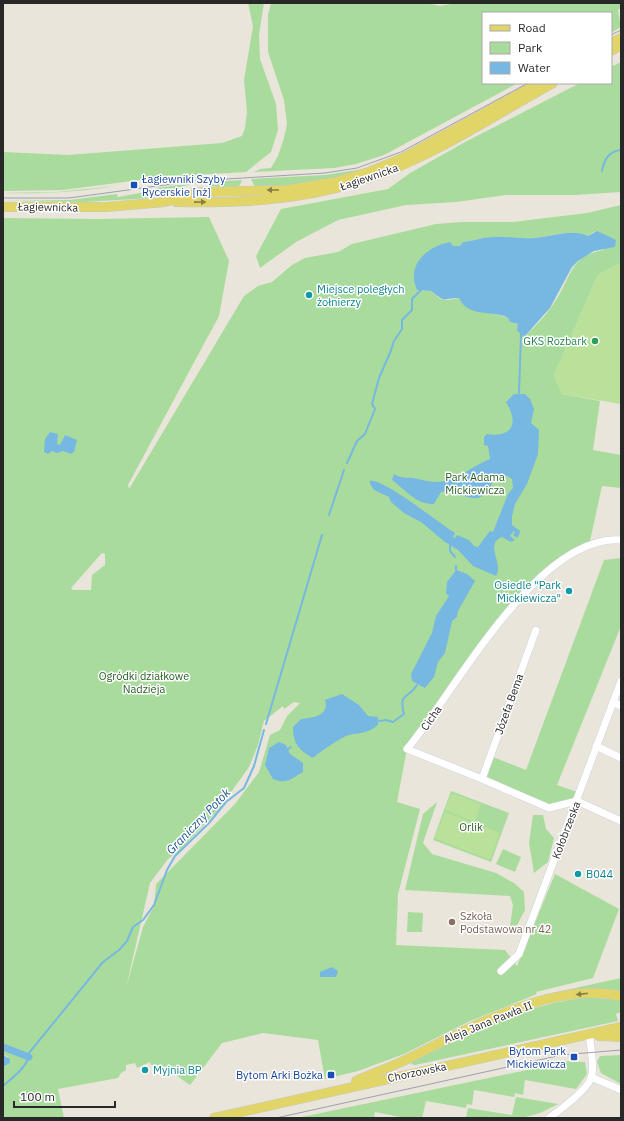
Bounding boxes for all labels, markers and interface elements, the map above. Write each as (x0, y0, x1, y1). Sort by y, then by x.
legend (482, 12, 612, 84)
text: Road (518, 20, 546, 35)
text: Park (518, 40, 543, 55)
text: Water (518, 60, 551, 75)
street label: Łagiewnicka (337, 160, 400, 194)
place label: Łagiewniki Szyby Rycerskie [nż] (141, 172, 226, 199)
marker: Łagiewniki Szyby Rycerskie [nż] (129, 180, 139, 190)
one-way arrow (266, 187, 279, 193)
street label: Łagiewnicka (17, 199, 79, 215)
one-way arrow (194, 199, 207, 205)
place label: Miejsce poległych żołnierzy (317, 282, 404, 309)
marker: Miejsce poległych żołnierzy (304, 290, 314, 300)
place label: GKS Rozbark (523, 334, 587, 348)
marker: GKS Rozbark (590, 336, 600, 346)
park label: Park Adama Mickiewicza (445, 470, 505, 497)
place label: Osiedle "Park Mickiewicza" (494, 578, 561, 605)
marker: Osiedle "Park Mickiewicza" (564, 586, 574, 596)
park label: Ogródki działkowe Nadzieja (99, 669, 189, 696)
street label: Józefa Bema (492, 672, 526, 736)
street label: Cicha (417, 703, 445, 733)
water label: Graniczny Potok (163, 784, 234, 857)
street label: Kołobrzeska (549, 799, 583, 861)
park label: Orlik (459, 820, 483, 834)
place label: B044 (586, 867, 613, 881)
marker: B044 (573, 869, 583, 879)
place label: Szkoła Podstawowa nr 42 (460, 909, 551, 936)
marker: Szkoła Podstawowa nr 42 (447, 917, 457, 927)
one-way arrow (576, 991, 588, 997)
street label: Aleja Jana Pawła II (441, 998, 535, 1046)
place label: Bytom Park Mickiewicza (507, 1044, 566, 1071)
marker: Bytom Park Mickiewicza (569, 1052, 579, 1062)
street label: Chorzowska (386, 1059, 448, 1085)
place label: Myjnia BP (153, 1063, 202, 1077)
marker: Myjnia BP (140, 1065, 150, 1075)
place label: Bytom Arki Bożka (236, 1068, 323, 1082)
marker: Bytom Arki Bożka (326, 1070, 336, 1080)
scale bar (14, 1083, 115, 1109)
text: 100 m (20, 1089, 55, 1104)

